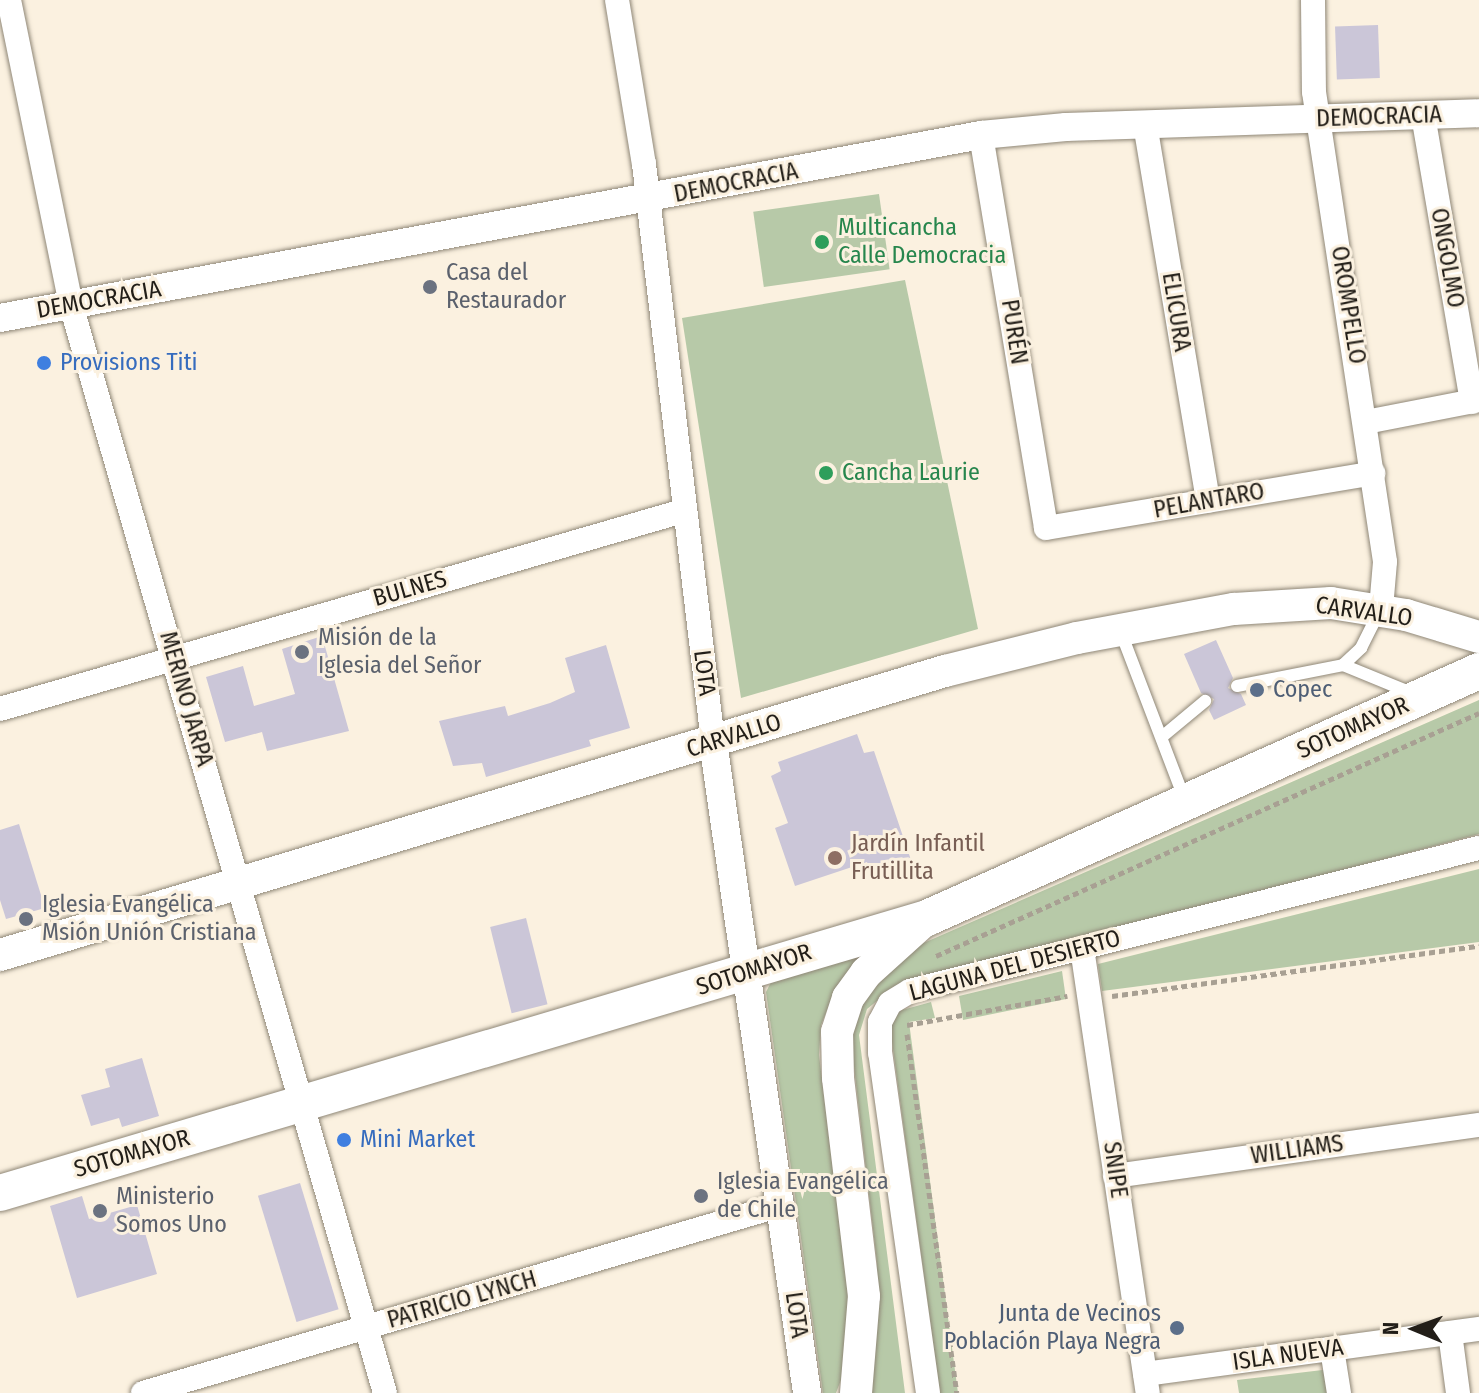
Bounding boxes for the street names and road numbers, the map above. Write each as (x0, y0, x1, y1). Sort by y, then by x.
street label: DEMOCRACIA (1316, 100, 1442, 134)
street label: DEMOCRACIA (671, 157, 801, 209)
street label: ONGOLMO (1424, 206, 1470, 310)
street label: OROMPELLO (1324, 244, 1372, 366)
street label: ELICURA (1156, 270, 1196, 354)
street label: DEMOCRACIA (35, 275, 163, 325)
street label: PURÉN (995, 297, 1033, 367)
street label: PELANTARO (1151, 477, 1267, 525)
street label: BULNES (370, 565, 450, 613)
street label: CARVALLO (1314, 591, 1414, 633)
street label: MERINO JARPA (153, 628, 219, 770)
street label: LOTA (687, 648, 721, 698)
street label: SOTOMAYOR (1293, 691, 1413, 765)
street label: CARVALLO (683, 708, 785, 764)
street label: LAGUNA DEL DESIERTO (906, 924, 1124, 1008)
street label: SOTOMAYOR (693, 938, 815, 1002)
street label: SOTOMAYOR (71, 1124, 193, 1184)
street label: WILLIAMS (1249, 1129, 1345, 1171)
street label: SNIPE (1097, 1140, 1133, 1200)
street label: PATRICIO LYNCH (384, 1265, 540, 1335)
street label: LOTA (779, 1290, 813, 1340)
street label: ISLA NUEVA (1231, 1333, 1345, 1377)

